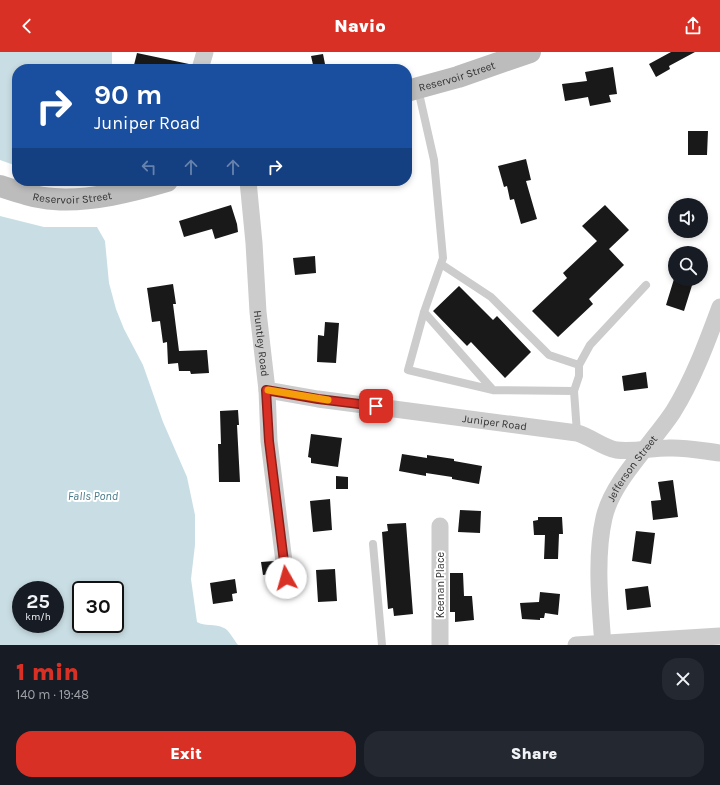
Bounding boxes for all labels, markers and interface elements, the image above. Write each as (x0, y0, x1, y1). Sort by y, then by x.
icon: back (16, 15, 38, 37)
text: Navio (334, 15, 386, 37)
icon: share (682, 15, 704, 37)
street label: Reservoir Street (417, 58, 497, 94)
text: 90 m (94, 78, 162, 111)
icon: right (28, 80, 80, 132)
text: Juniper Road (94, 112, 200, 134)
icon: left (138, 156, 160, 178)
icon: ahead (180, 156, 202, 178)
icon: ahead (222, 156, 244, 178)
icon: right (264, 156, 286, 178)
street label: Reservoir Street (31, 188, 113, 206)
map controls (668, 198, 708, 286)
button: sound (668, 198, 708, 238)
button: search (668, 246, 708, 286)
street label: Huntley Road (251, 310, 272, 377)
pin (359, 389, 393, 423)
icon: arrive (365, 395, 387, 417)
street label: Juniper Road (462, 412, 528, 433)
street label: Jefferson Street (604, 432, 660, 504)
water label: Falls Pond (68, 489, 119, 503)
street label: Keenan Place (434, 551, 447, 618)
position arrow (265, 557, 307, 599)
speed limit sign: 30 (72, 581, 124, 633)
text: 25 (26, 590, 50, 613)
text: km/h (25, 611, 51, 623)
text: 1 min (16, 658, 79, 686)
button: close (662, 658, 704, 700)
text: 140 m · 19:48 (16, 687, 89, 702)
button: Exit (16, 731, 356, 777)
button: Share (364, 731, 704, 777)

